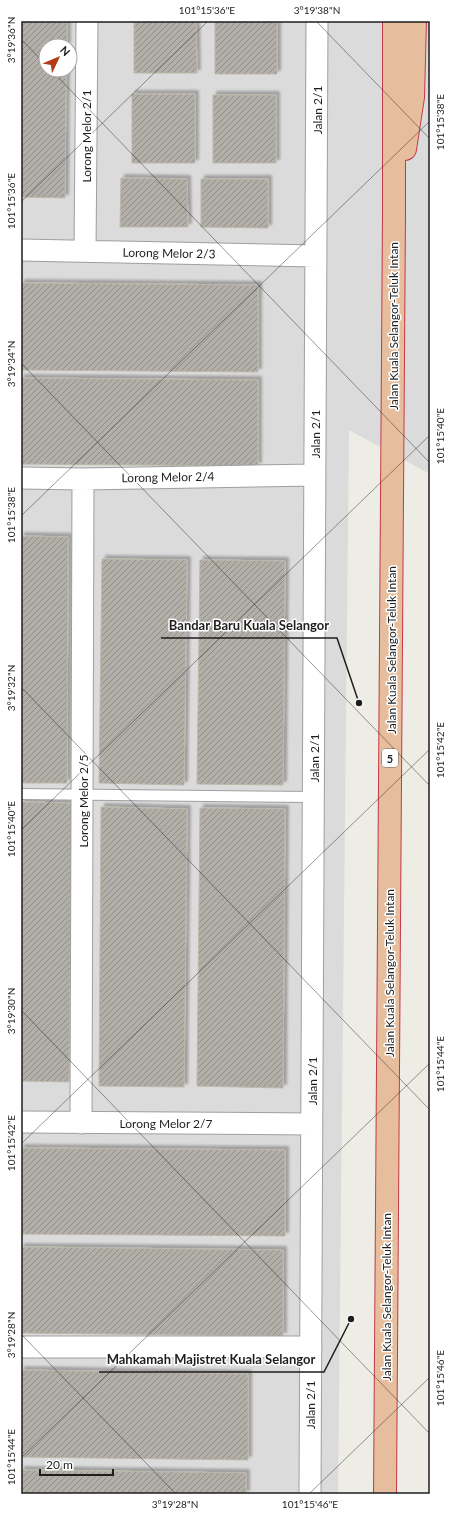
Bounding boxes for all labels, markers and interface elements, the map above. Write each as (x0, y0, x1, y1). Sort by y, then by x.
text: 101°15'36"E (179, 4, 235, 16)
text: 3°19'38"N (294, 4, 340, 16)
text: 3°19'36"N (5, 17, 17, 63)
north arrow (38, 38, 78, 78)
text: N (58, 43, 73, 58)
street label: Jalan 2/1 (310, 86, 325, 134)
street label: Lorong Melor 2/1 (79, 90, 94, 182)
text: 101°15'38"E (434, 94, 446, 150)
text: 101°15'36"E (5, 173, 17, 229)
street label: Jalan Kuala Selangor-Teluk Intan (386, 242, 401, 410)
street label: Lorong Melor 2/3 (122, 245, 216, 261)
text: 3°19'34"N (5, 341, 17, 387)
text: 101°15'40"E (434, 408, 446, 464)
street label: Jalan 2/1 (308, 410, 323, 458)
street label: Lorong Melor 2/4 (121, 469, 215, 485)
text: 101°15'38"E (5, 487, 17, 543)
street label: Jalan Kuala Selangor-Teluk Intan (384, 566, 399, 734)
callout: Bandar Baru Kuala Selangor (161, 613, 337, 638)
text: Bandar Baru Kuala Selangor (169, 617, 329, 633)
text: 3°19'32"N (5, 665, 17, 711)
text: 101°15'42"E (434, 722, 446, 778)
street label: Jalan 2/1 (307, 734, 322, 782)
road number: 5 (382, 749, 398, 767)
street label: Lorong Melor 2/5 (76, 755, 91, 847)
text: 101°15'40"E (5, 801, 17, 857)
street label: Jalan Kuala Selangor-Teluk Intan (382, 889, 397, 1057)
text: 3°19'30"N (5, 988, 17, 1034)
text: 101°15'44"E (434, 1036, 446, 1092)
street label: Jalan 2/1 (305, 1057, 320, 1105)
text: 101°15'42"E (5, 1115, 17, 1171)
street label: Lorong Melor 2/7 (120, 1116, 212, 1131)
street label: Jalan Kuala Selangor-Teluk Intan (379, 1213, 394, 1381)
text: 3°19'28"N (5, 1312, 17, 1358)
callout: Mahkamah Majistret Kuala Selangor (99, 1347, 324, 1372)
text: 101°15'46"E (434, 1350, 446, 1406)
text: Mahkamah Majistret Kuala Selangor (107, 1351, 316, 1367)
street label: Jalan 2/1 (303, 1381, 318, 1429)
text: 101°15'44"E (5, 1429, 17, 1485)
scale bar (40, 1451, 113, 1477)
text: 20 m (46, 1457, 73, 1472)
text: 3°19'28"N (152, 1498, 198, 1510)
text: 101°15'46"E (282, 1498, 338, 1510)

